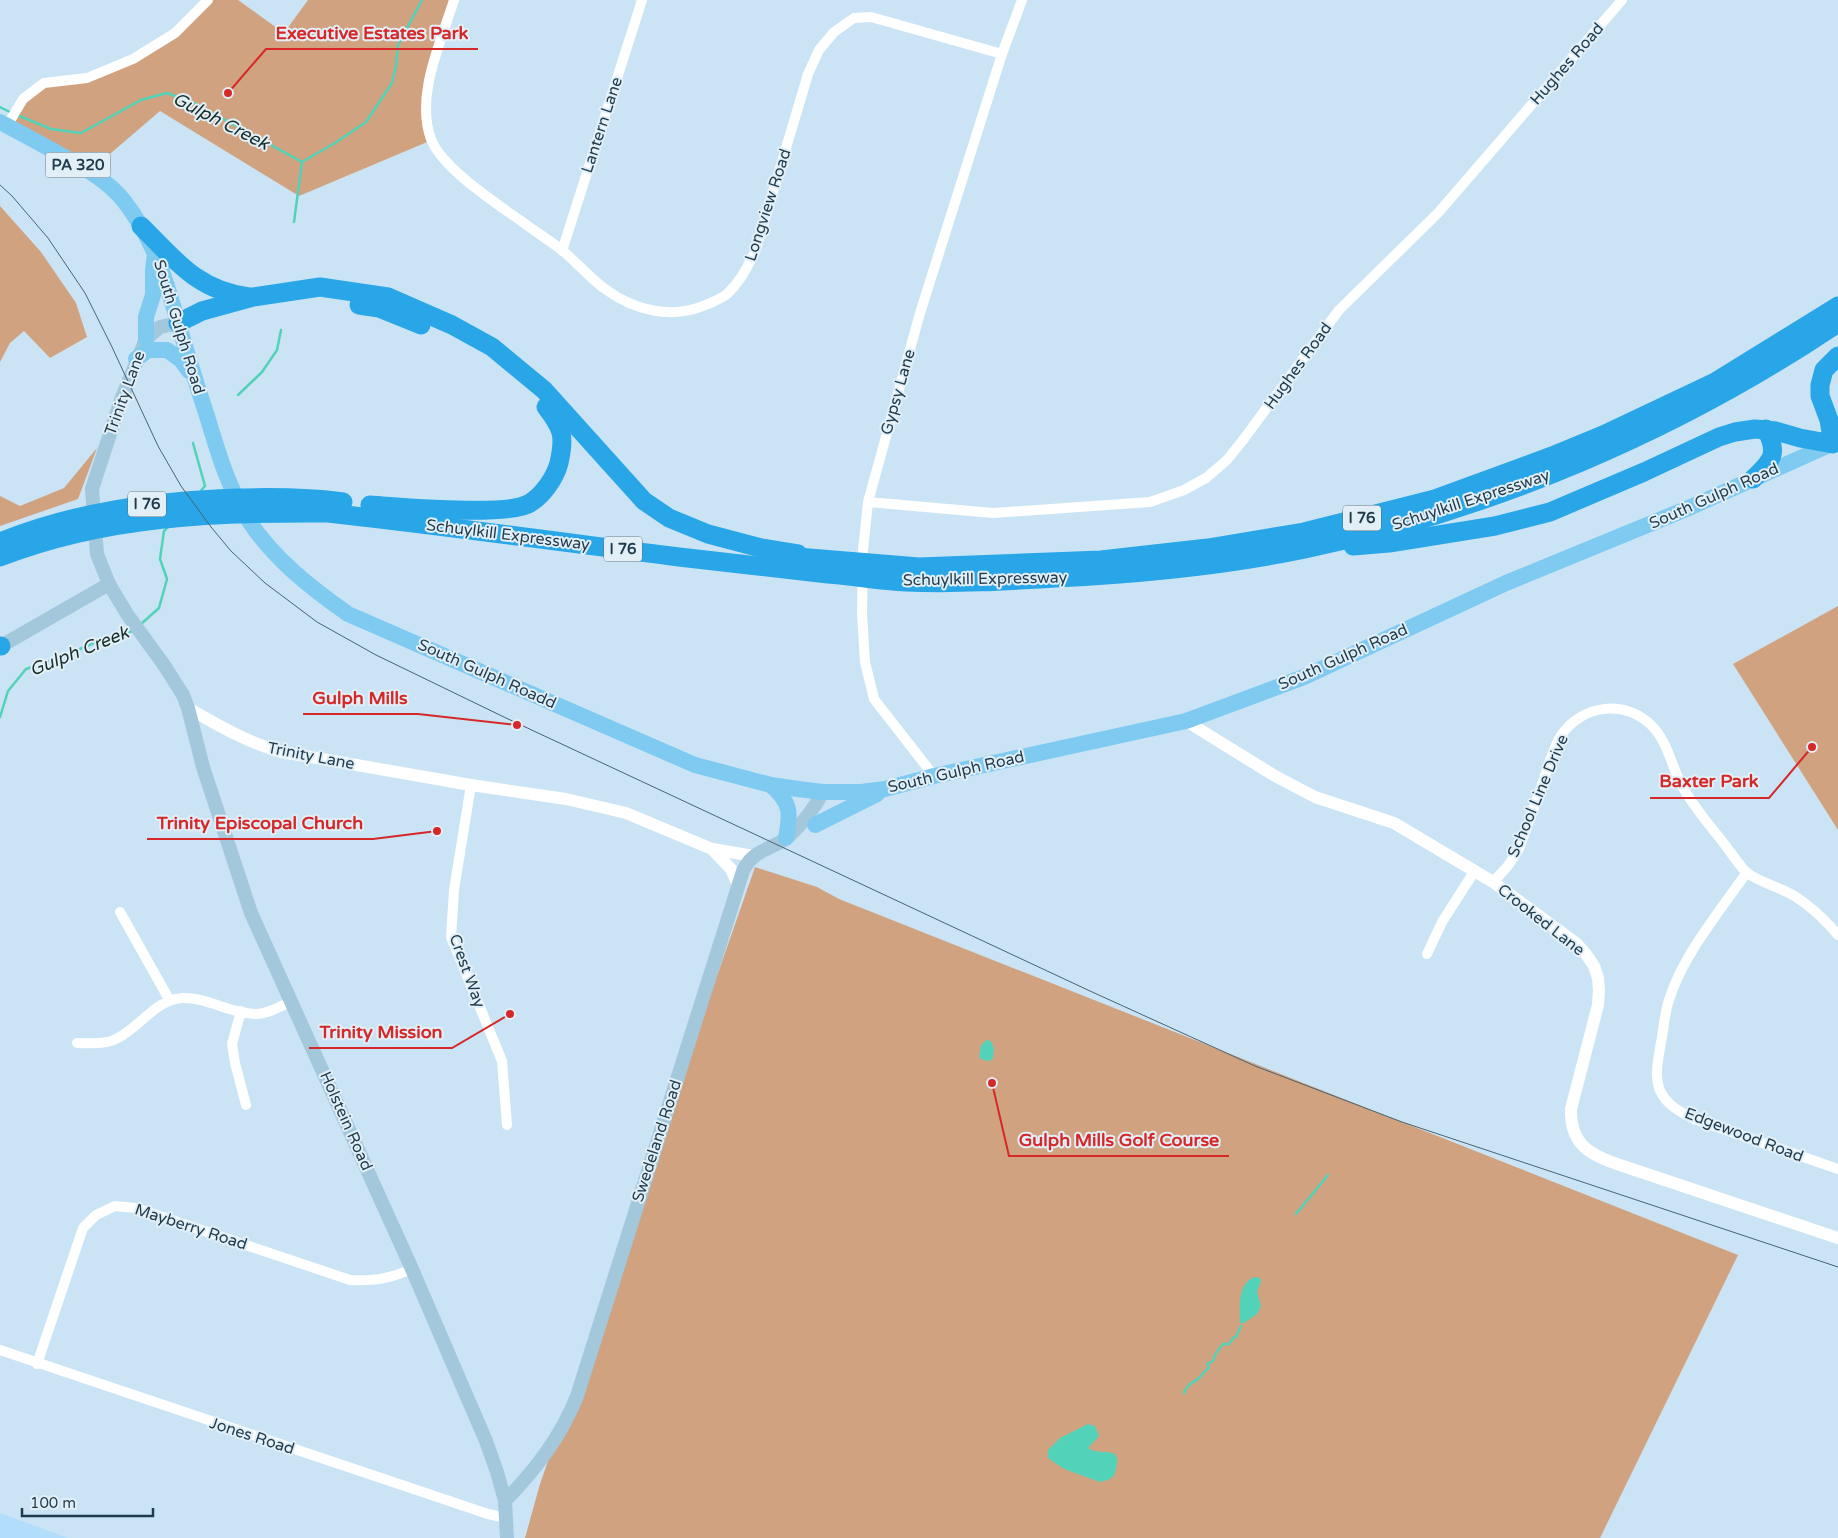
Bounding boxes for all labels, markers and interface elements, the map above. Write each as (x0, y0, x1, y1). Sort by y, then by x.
callout: Executive Estates Park (266, 16, 478, 49)
street label: Hughes Road (1526, 19, 1608, 109)
text: Executive Estates Park (276, 22, 469, 44)
street label: Lantern Lane (577, 74, 627, 176)
water label: Gulph Creek (169, 87, 274, 155)
street label: Longview Road (740, 146, 796, 264)
road number: PA 320 (46, 152, 110, 178)
street label: South Gulph Road (149, 257, 209, 397)
street label: Hughes Road (1260, 319, 1336, 413)
street label: Gypsy Lane (876, 347, 920, 437)
street label: Trinity Lane (100, 348, 150, 438)
street label: South Gulph Road (1646, 459, 1782, 533)
street label: Schuylkill Expressway (1390, 465, 1553, 535)
road number: I 76 (128, 492, 166, 516)
road number: I 76 (1343, 506, 1381, 530)
street label: Schuylkill Expressway (425, 515, 591, 555)
road number: I 76 (604, 536, 642, 562)
street label: Schuylkill Expressway (903, 568, 1068, 590)
street label: South Gulph Road (1275, 620, 1411, 694)
water label: Gulph Creek (26, 621, 133, 681)
street label: South Gulph Roadd (415, 634, 559, 714)
callout: Gulph Mills (303, 681, 418, 714)
text: Gulph Mills (312, 687, 408, 709)
street label: School Line Drive (1503, 732, 1573, 860)
street label: Trinity Lane (266, 738, 356, 774)
street label: South Gulph Road (886, 747, 1026, 797)
callout: Baxter Park (1650, 765, 1769, 798)
text: Baxter Park (1659, 770, 1759, 792)
callout: Trinity Episcopal Church (147, 806, 373, 839)
text: Trinity Episcopal Church (156, 812, 363, 834)
street label: Crooked Lane (1493, 880, 1589, 960)
street label: Crest Way (444, 931, 490, 1011)
callout: Trinity Mission (309, 1015, 452, 1048)
text: Trinity Mission (318, 1021, 443, 1043)
street label: Holstein Road (315, 1068, 377, 1174)
street label: Swedeland Road (628, 1077, 686, 1205)
street label: Edgewood Road (1682, 1103, 1806, 1167)
callout: Gulph Mills Golf Course (1009, 1123, 1229, 1156)
text: Gulph Mills Golf Course (1019, 1129, 1219, 1151)
street label: Mayberry Road (132, 1199, 250, 1255)
street label: Jones Road (207, 1413, 297, 1459)
scale bar (22, 1486, 154, 1518)
text: 100 m (30, 1494, 76, 1512)

